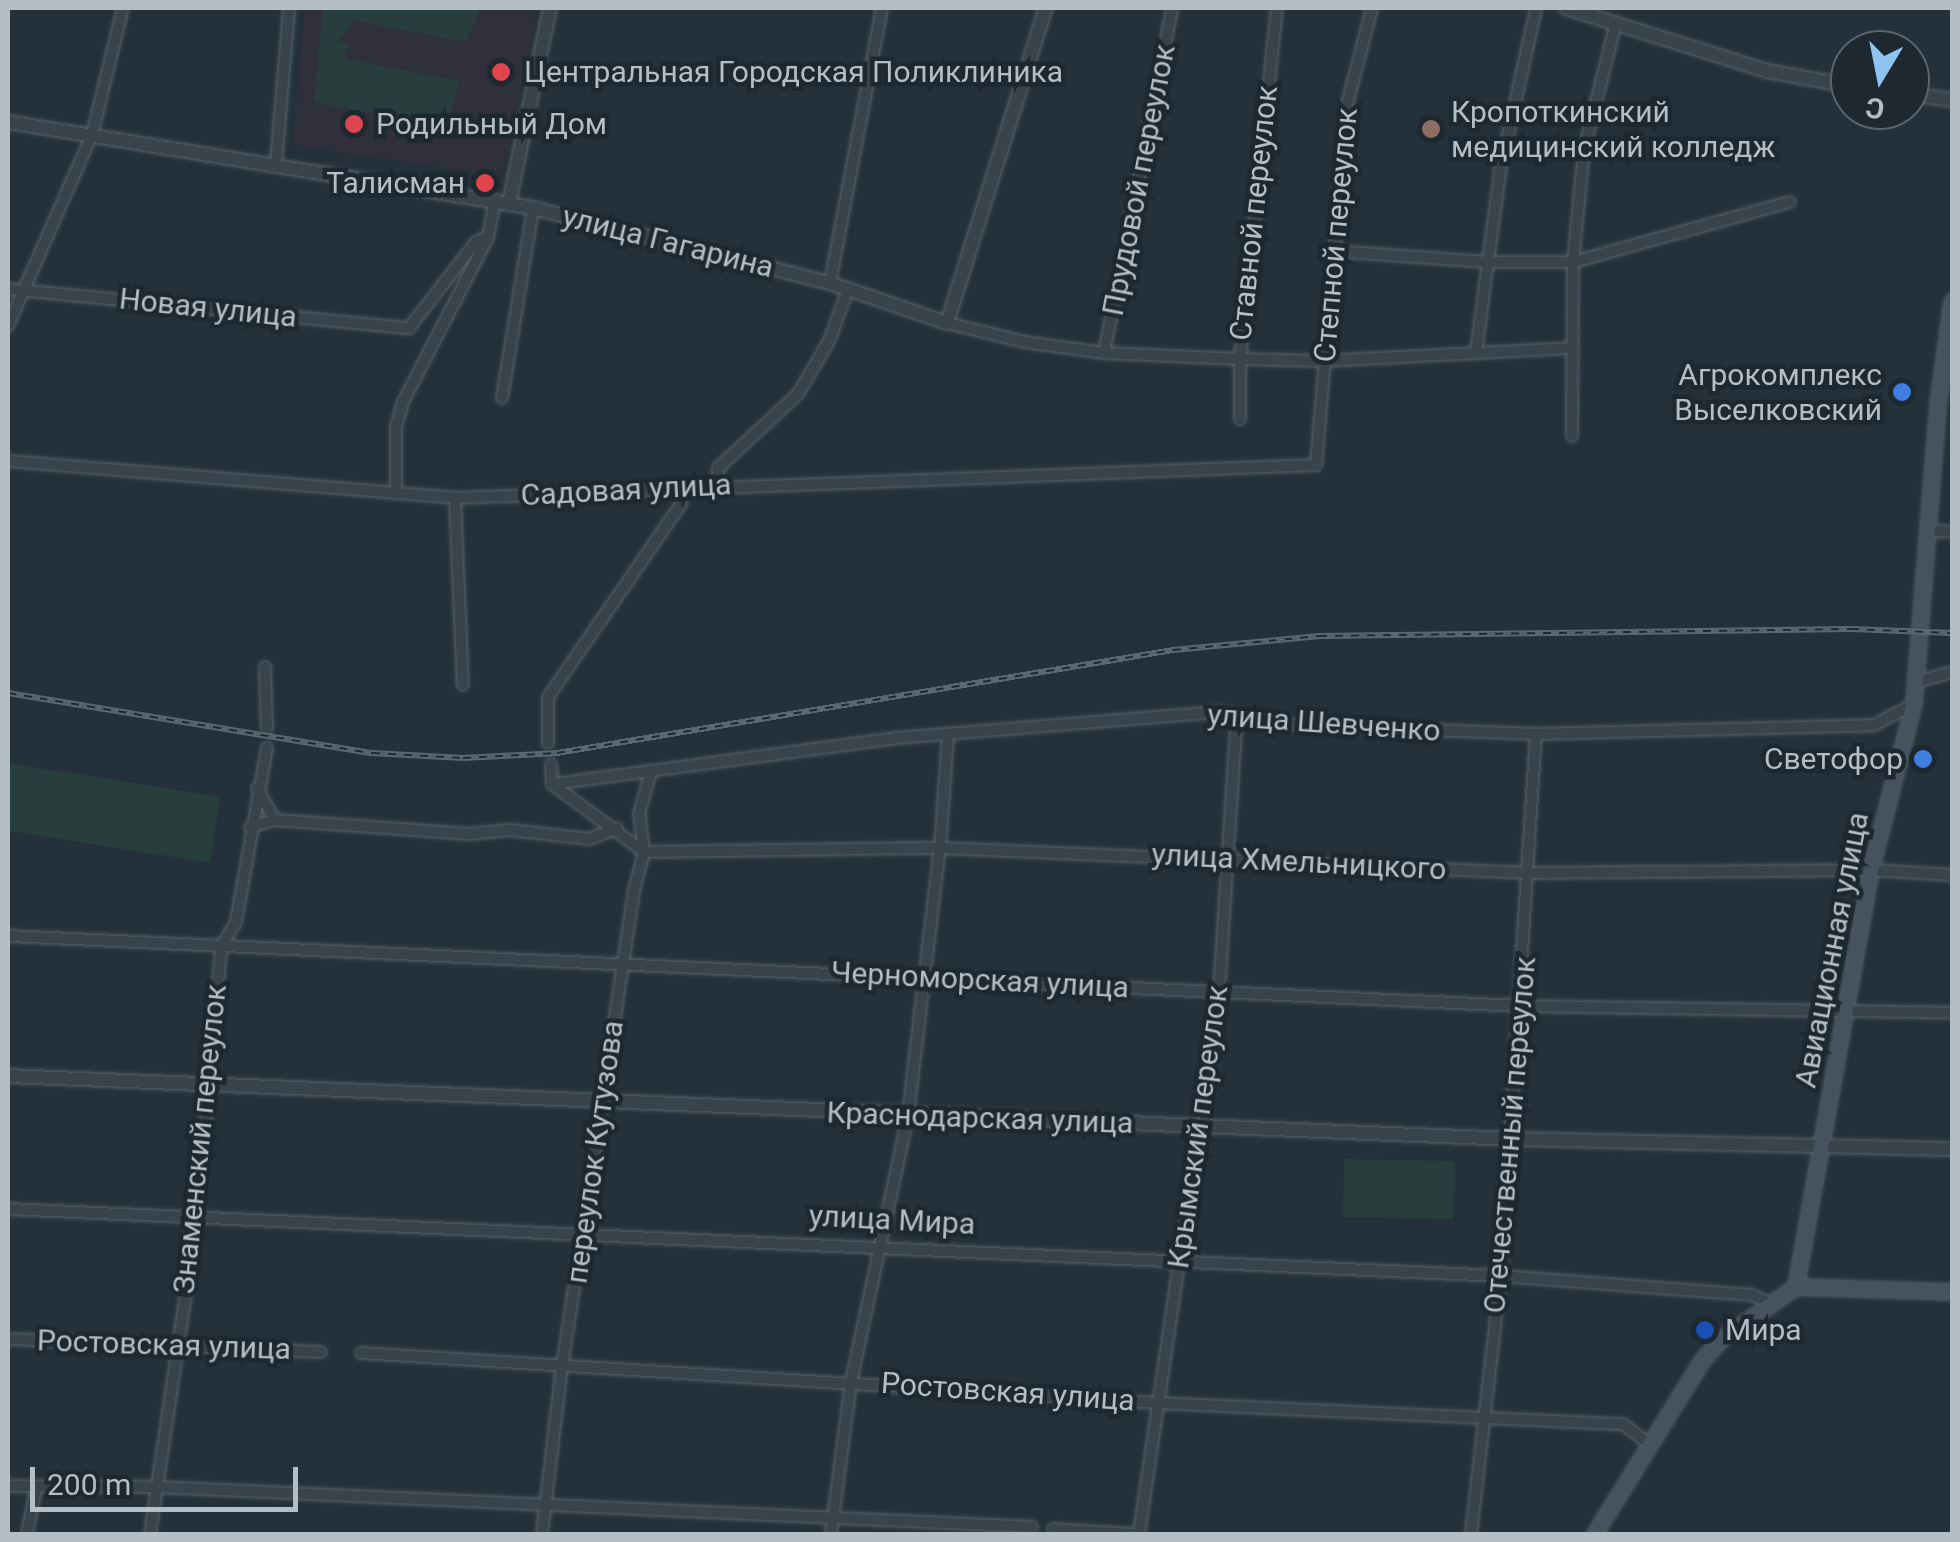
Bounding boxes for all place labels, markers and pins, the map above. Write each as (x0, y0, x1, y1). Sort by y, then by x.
place label: Центральная Городская Поликлиника (524, 54, 1063, 90)
marker: Центральная Городская Поликлиника (488, 59, 514, 85)
place label: Кропоткинский медицинский колледж (1451, 94, 1775, 164)
place label: Родильный Дом (376, 106, 607, 142)
marker: Родильный Дом (341, 111, 367, 137)
marker: Кропоткинский медицинский колледж (1420, 118, 1442, 140)
place label: Талисман (326, 165, 465, 201)
marker: Талисман (474, 172, 496, 194)
place label: Агрокомплекс Выселковский (1674, 357, 1882, 428)
marker: Агрокомплекс Выселковский (1891, 381, 1913, 403)
place label: Светофор (1764, 741, 1903, 777)
marker: Светофор (1912, 748, 1934, 770)
place label: Мира (1725, 1312, 1802, 1348)
marker: Мира (1694, 1319, 1716, 1341)

